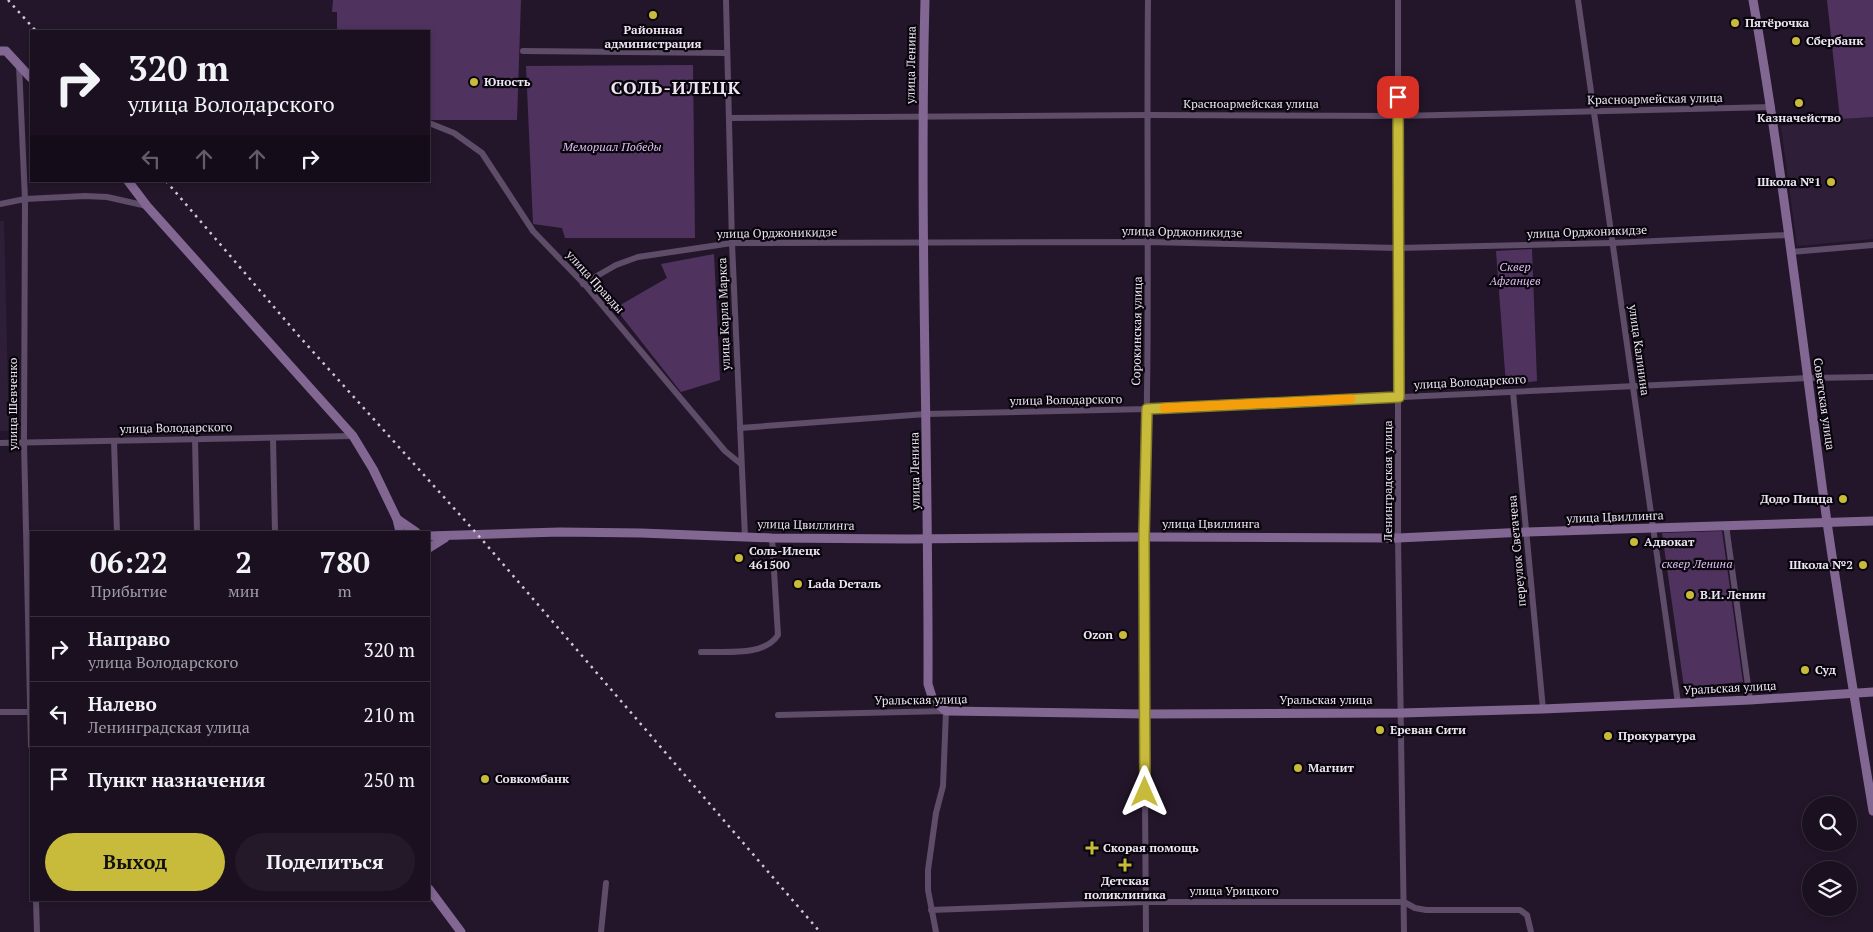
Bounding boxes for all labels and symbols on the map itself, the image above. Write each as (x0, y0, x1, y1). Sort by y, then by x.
marker: Районная администрация (647, 9, 659, 21)
place label: Пятёрочка (1745, 15, 1810, 30)
marker: Пятёрочка (1729, 17, 1741, 29)
place label: Районная администрация (605, 22, 701, 51)
street label: улица Ленина (902, 26, 919, 105)
place label: Сбербанк (1806, 33, 1864, 48)
marker: Сбербанк (1790, 35, 1802, 47)
place label: Юность (484, 74, 531, 89)
district label: СОЛЬ-ИЛЕЦК (611, 75, 741, 99)
marker: Юность (468, 76, 480, 88)
pin (1377, 76, 1419, 118)
street label: Красноармейская улица (1587, 90, 1723, 107)
street label: Красноармейская улица (1183, 96, 1319, 111)
marker: Казначейство (1793, 97, 1805, 109)
place label: Казначейство (1757, 110, 1841, 125)
park label: Мемориал Победы (561, 139, 662, 154)
place label: Школа №1 (1757, 174, 1821, 189)
marker: Школа №1 (1825, 176, 1837, 188)
street label: улица Орджоникидзе (1525, 222, 1647, 241)
street label: улица Орджоникидзе (1121, 223, 1242, 240)
street label: улица Орджоникидзе (716, 224, 837, 241)
street label: улица Правды (562, 246, 628, 316)
street label: улица Карла Маркса (714, 257, 733, 372)
park label: Сквер Афганцев (1488, 259, 1541, 288)
street label: Сорокинская улица (1128, 276, 1145, 386)
street label: улица Калинина (1626, 302, 1653, 396)
street label: улица Шевченко (5, 357, 20, 451)
street label: Советская улица (1811, 357, 1838, 451)
street label: улица Володарского (1412, 371, 1527, 392)
street label: улица Володарского (1009, 391, 1123, 408)
street label: улица Володарского (119, 419, 233, 436)
street label: Ленинградская улица (1380, 420, 1395, 543)
street label: улица Ленина (906, 432, 923, 511)
place label: Додо Пицца (1760, 491, 1833, 506)
marker: Додо Пицца (1837, 493, 1849, 505)
street label: переулок Светачева (1504, 495, 1529, 607)
street label: улица Цвиллинга (1565, 507, 1664, 526)
street label: улица Цвиллинга (756, 516, 855, 533)
street label: улица Цвиллинга (1161, 516, 1260, 531)
place label: Адвокат (1644, 534, 1695, 549)
marker: Адвокат (1628, 536, 1640, 548)
place label: Соль-Илецк 461500 (749, 543, 821, 572)
marker: Соль-Илецк 461500 (733, 552, 745, 564)
park label: сквер Ленина (1661, 556, 1733, 571)
place label: Школа №2 (1789, 557, 1853, 572)
marker: Школа №2 (1857, 559, 1869, 571)
place label: Lada Dеталь (808, 576, 881, 591)
marker: Lada Dеталь (792, 578, 804, 590)
place label: В.И. Ленин (1700, 587, 1766, 602)
marker: В.И. Ленин (1684, 589, 1696, 601)
place label: Ozon (1083, 627, 1113, 642)
marker: Ozon (1117, 629, 1129, 641)
place label: Суд (1815, 662, 1837, 677)
marker: Суд (1799, 664, 1811, 676)
street label: Уральская улица (1683, 678, 1777, 697)
street label: Уральская улица (874, 691, 968, 708)
street label: Уральская улица (1280, 692, 1372, 707)
place label: Ереван Сити (1390, 722, 1466, 737)
marker: Ереван Сити (1374, 724, 1386, 736)
place label: Прокуратура (1618, 728, 1696, 743)
marker: Прокуратура (1602, 730, 1614, 742)
place label: Магнит (1308, 760, 1354, 775)
marker: Магнит (1292, 762, 1304, 774)
position arrow (1118, 765, 1170, 817)
place label: Совкомбанк (495, 771, 570, 786)
marker: Совкомбанк (479, 773, 491, 785)
place label: Скорая помощь (1103, 840, 1199, 855)
marker: Скорая помощь (1085, 841, 1099, 855)
marker: Детская поликлиника (1118, 858, 1132, 872)
place label: Детская поликлиника (1084, 873, 1166, 902)
street label: улица Урицкого (1188, 883, 1279, 898)

